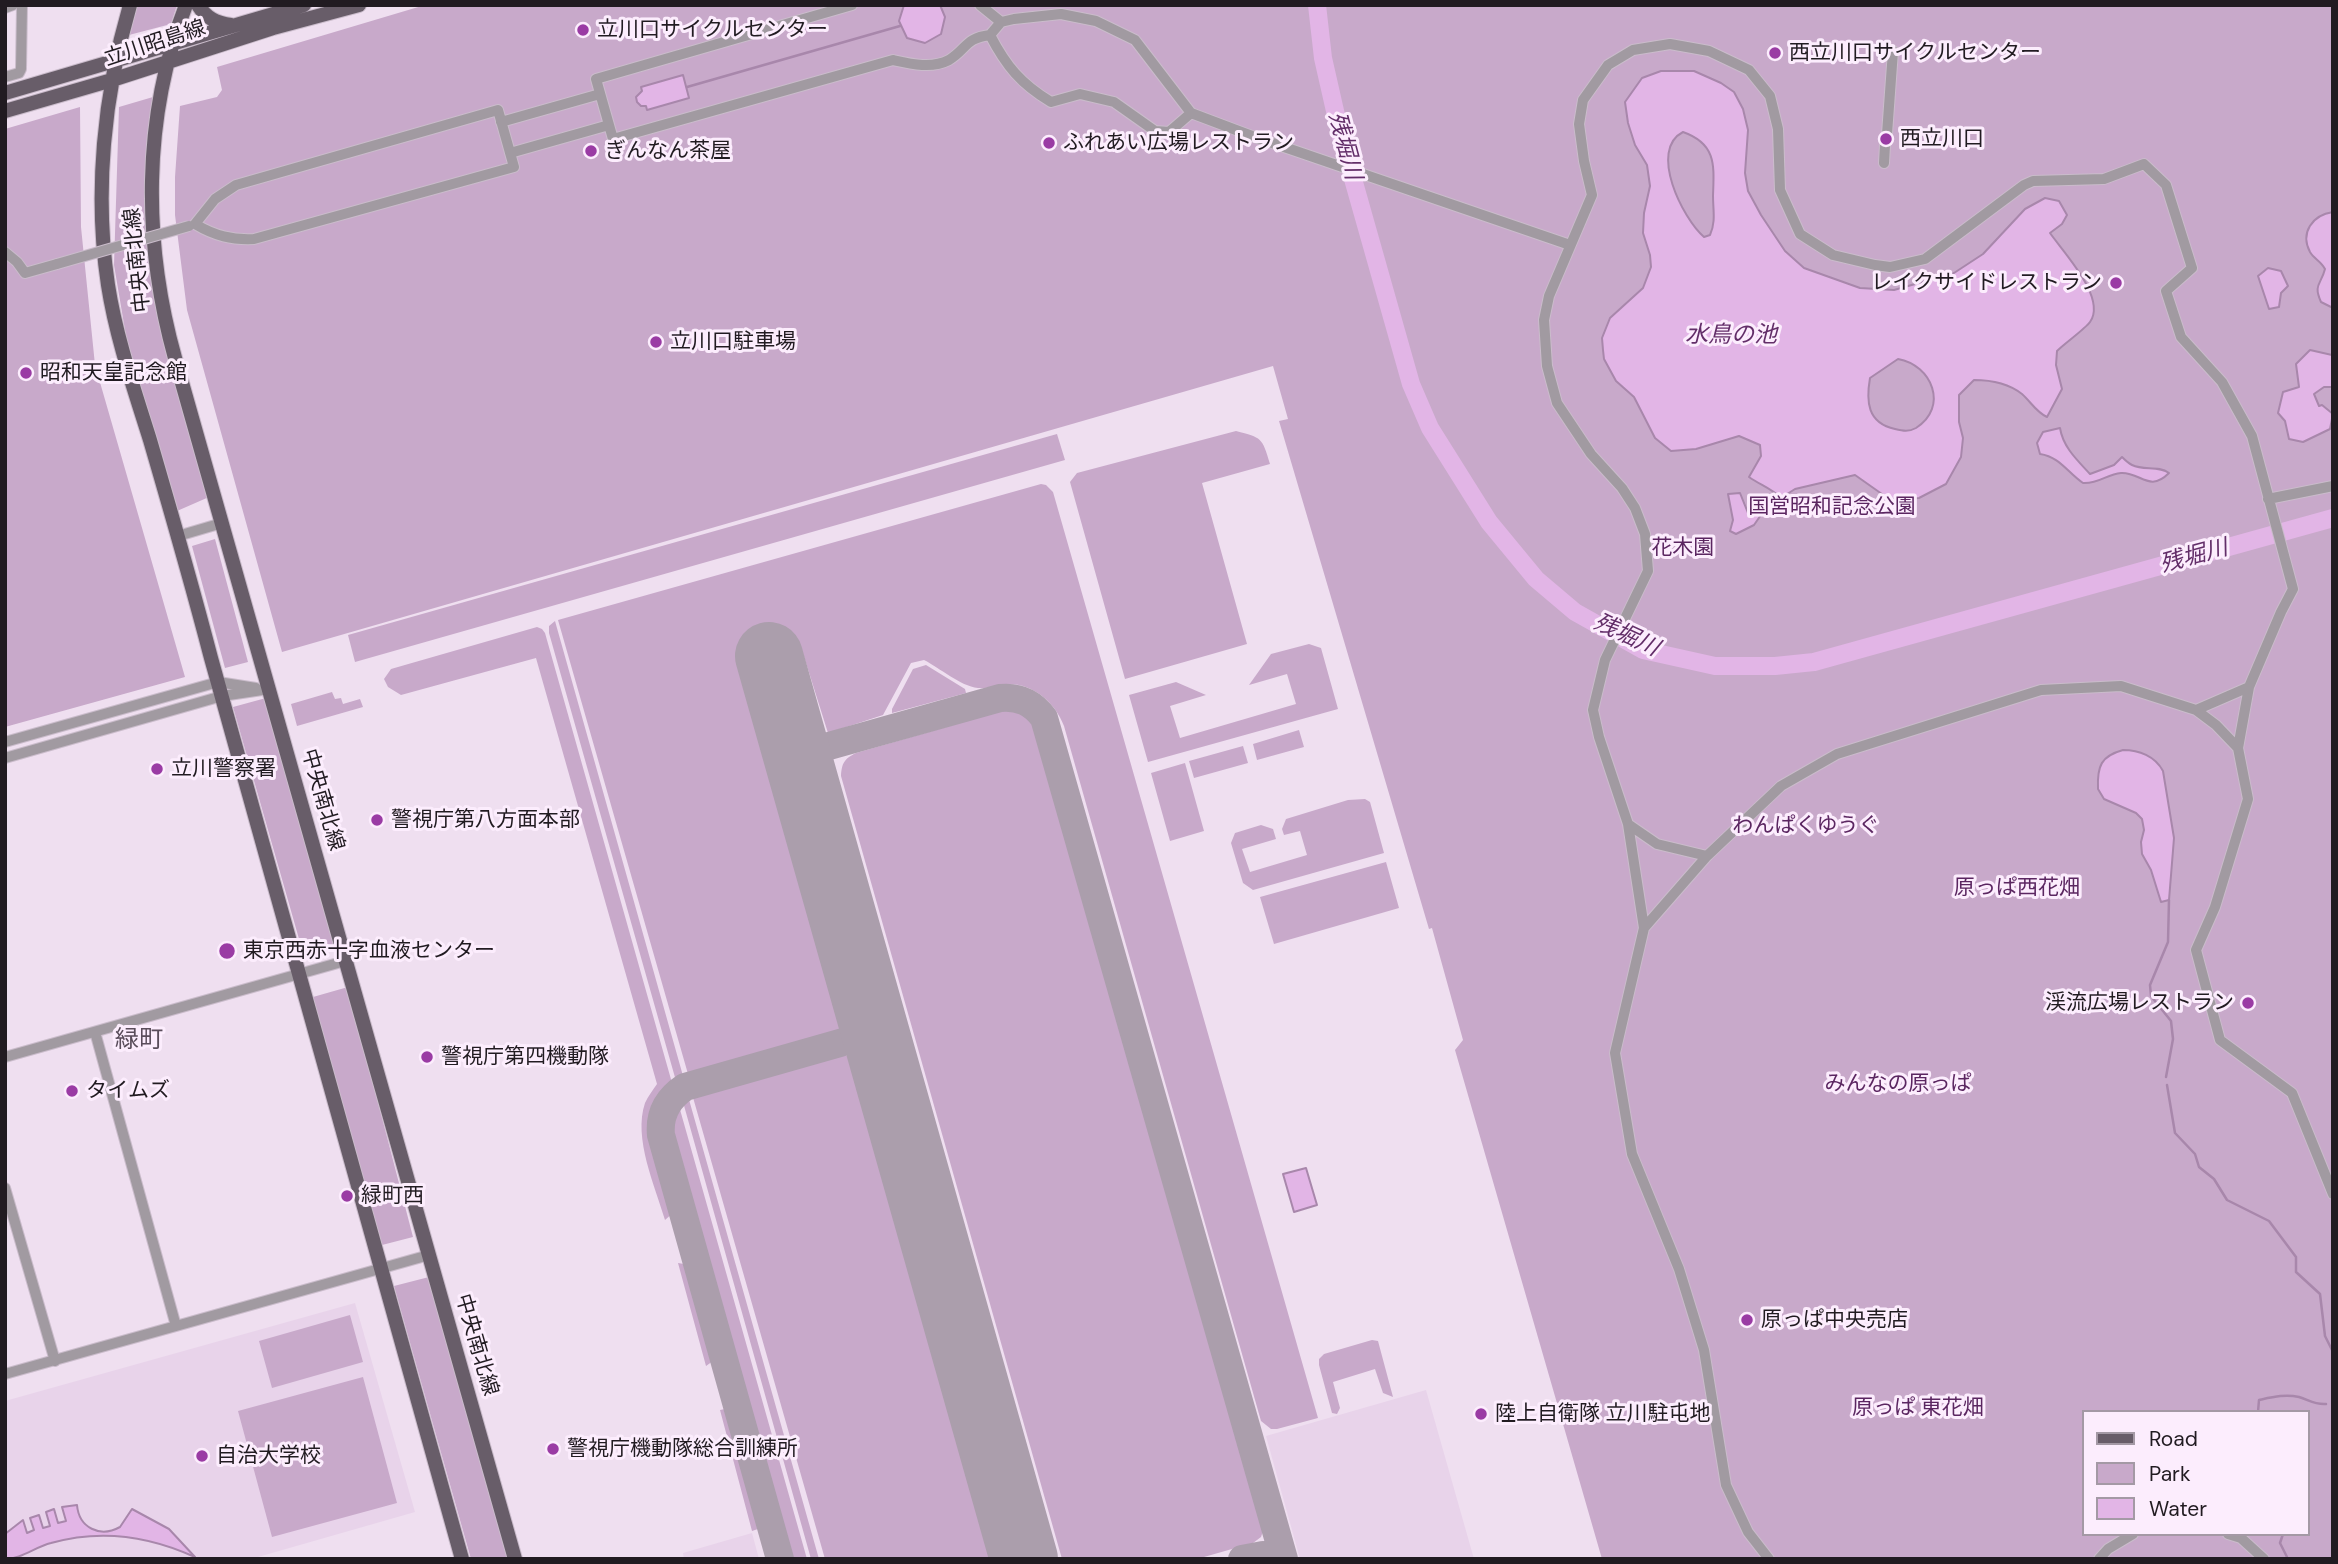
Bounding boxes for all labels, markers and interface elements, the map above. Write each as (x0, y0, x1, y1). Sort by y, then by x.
street label: 立川昭島線 (101, 16, 209, 72)
place label: 立川口サイクルセンター (597, 17, 828, 43)
marker: 立川口サイクルセンター (575, 22, 591, 38)
place label: 西立川口サイクルセンター (1789, 40, 2041, 66)
marker: 西立川口サイクルセンター (1767, 45, 1783, 61)
water label: 残堀川 (1322, 109, 1366, 183)
place label: 西立川口 (1900, 126, 1984, 152)
place label: ふれあい広場レストラン (1063, 130, 1294, 156)
marker: 西立川口 (1878, 131, 1894, 147)
marker: ふれあい広場レストラン (1041, 135, 1057, 151)
place label: ぎんなん茶屋 (605, 138, 731, 164)
marker: ぎんなん茶屋 (583, 143, 599, 159)
street label: 中央南北線 (120, 206, 156, 314)
place label: レイクサイドレストラン (1871, 270, 2102, 296)
marker: レイクサイドレストラン (2108, 275, 2124, 291)
water label: 水鳥の池 (1685, 322, 1777, 350)
place label: 立川口駐車場 (670, 329, 796, 355)
marker: 立川口駐車場 (648, 334, 664, 350)
place label: 昭和天皇記念館 (40, 360, 187, 386)
marker: 昭和天皇記念館 (18, 365, 34, 381)
park label: 国営昭和記念公園 (1748, 494, 1916, 520)
park label: 花木園 (1652, 535, 1714, 561)
water label: 残堀川 (2157, 535, 2231, 579)
water label: 残堀川 (1589, 609, 1663, 663)
street label: 中央南北線 (295, 746, 349, 854)
place label: 立川警察署 (171, 756, 276, 782)
marker: 立川警察署 (149, 761, 165, 777)
place label: 警視庁第八方面本部 (391, 807, 580, 833)
marker: 警視庁第八方面本部 (369, 812, 385, 828)
park label: わんぱくゆうぐ (1733, 813, 1879, 839)
park label: 原っぱ西花畑 (1954, 875, 2080, 901)
place label: 東京西赤十字血液センター (243, 938, 495, 964)
marker: 東京西赤十字血液センター (217, 941, 237, 961)
place label: 渓流広場レストラン (2045, 990, 2234, 1016)
marker: 渓流広場レストラン (2240, 995, 2256, 1011)
district label: 緑町 (115, 1027, 163, 1055)
place label: 警視庁第四機動隊 (441, 1044, 609, 1070)
marker: 警視庁第四機動隊 (419, 1049, 435, 1065)
park label: みんなの原っぱ (1825, 1071, 1971, 1097)
place label: タイムズ (86, 1078, 170, 1104)
marker: タイムズ (64, 1083, 80, 1099)
place label: 緑町西 (361, 1183, 424, 1209)
marker: 緑町西 (339, 1188, 355, 1204)
street label: 中央南北線 (449, 1291, 503, 1399)
place label: 原っぱ中央売店 (1761, 1307, 1908, 1333)
marker: 原っぱ中央売店 (1739, 1312, 1755, 1328)
park label: 原っぱ 東花畑 (1852, 1395, 1984, 1421)
place label: 陸上自衛隊 立川駐屯地 (1495, 1401, 1711, 1427)
marker: 陸上自衛隊 立川駐屯地 (1473, 1406, 1489, 1422)
legend (2082, 1410, 2310, 1536)
text: Road (2149, 1425, 2198, 1453)
place label: 警視庁機動隊総合訓練所 (567, 1436, 798, 1462)
marker: 警視庁機動隊総合訓練所 (545, 1441, 561, 1457)
place label: 自治大学校 (216, 1443, 321, 1469)
marker: 自治大学校 (194, 1448, 210, 1464)
text: Park (2149, 1460, 2190, 1488)
text: Water (2149, 1495, 2207, 1523)

